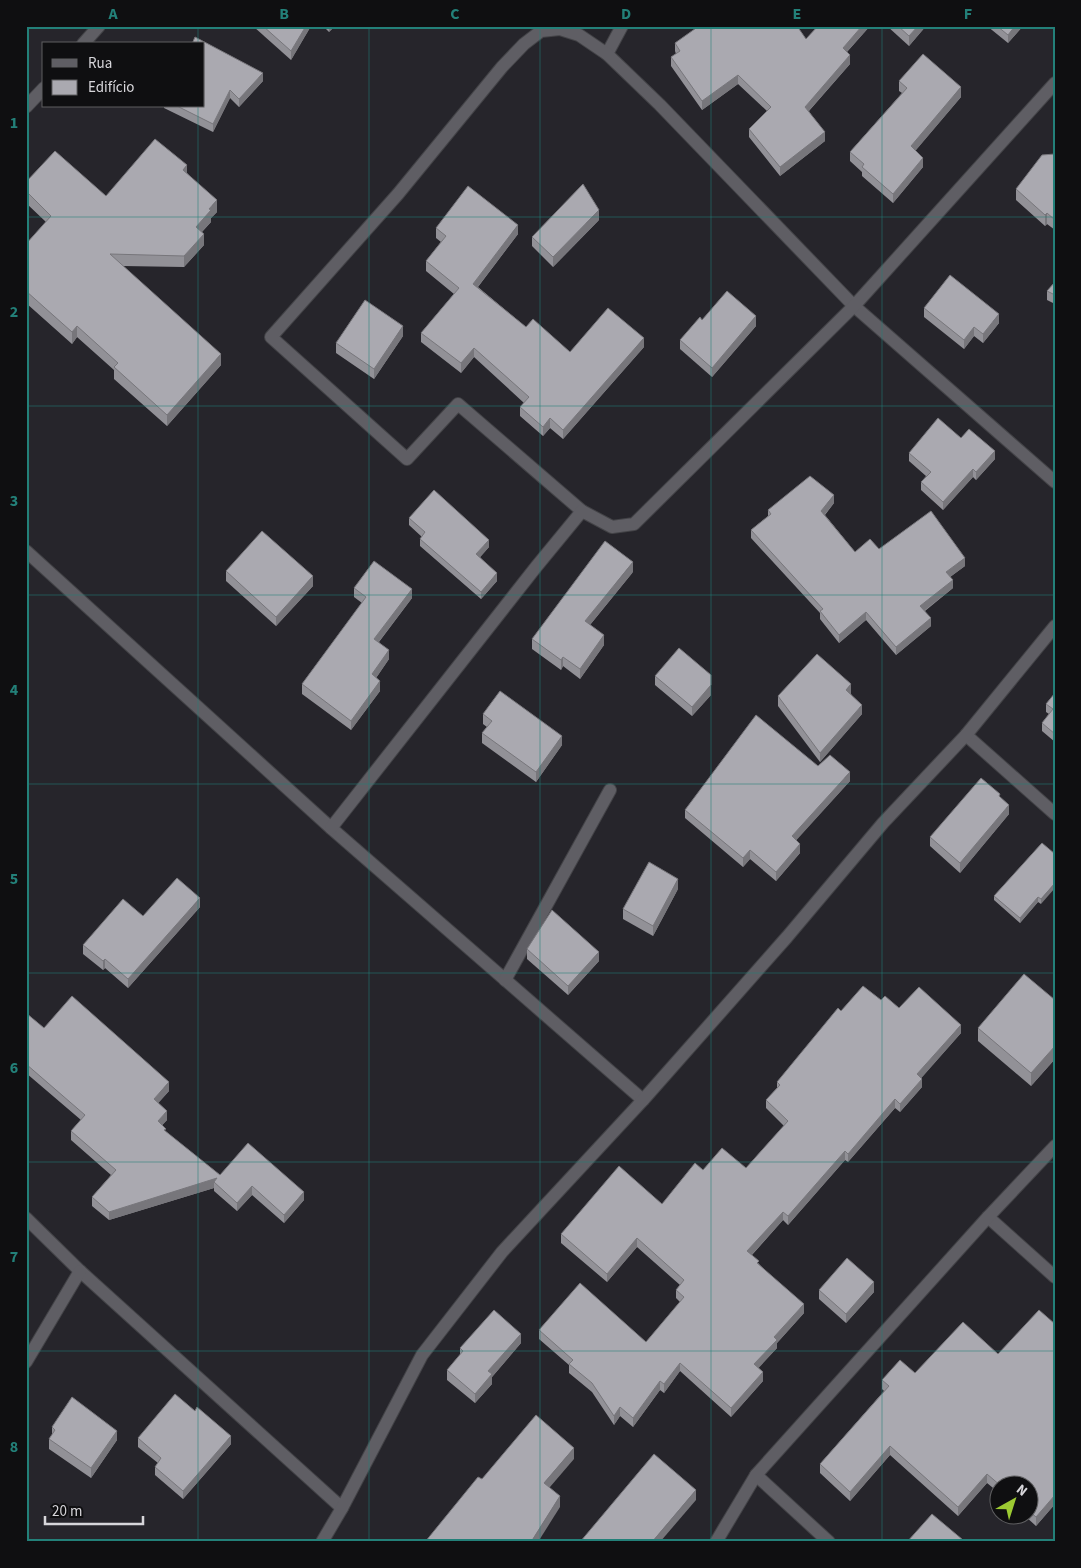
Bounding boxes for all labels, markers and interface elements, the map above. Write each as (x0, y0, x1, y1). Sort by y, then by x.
text: A (107, 3, 118, 25)
text: B (279, 3, 289, 25)
text: C (450, 3, 460, 25)
text: D (621, 3, 631, 25)
text: E (793, 3, 801, 25)
text: F (964, 3, 972, 25)
legend (42, 42, 205, 108)
text: Rua (88, 53, 112, 74)
text: Edifício (88, 77, 135, 98)
text: 1 (10, 112, 18, 134)
text: 2 (10, 301, 18, 323)
text: 3 (10, 490, 18, 512)
text: 4 (10, 679, 19, 701)
text: 5 (10, 868, 18, 890)
text: 6 (10, 1057, 18, 1079)
text: 7 (10, 1246, 18, 1268)
text: 8 (10, 1436, 18, 1458)
north arrow (988, 1476, 1038, 1526)
text: N (1012, 1480, 1031, 1501)
scale bar (45, 1493, 142, 1525)
text: 20 m (52, 1501, 82, 1522)

